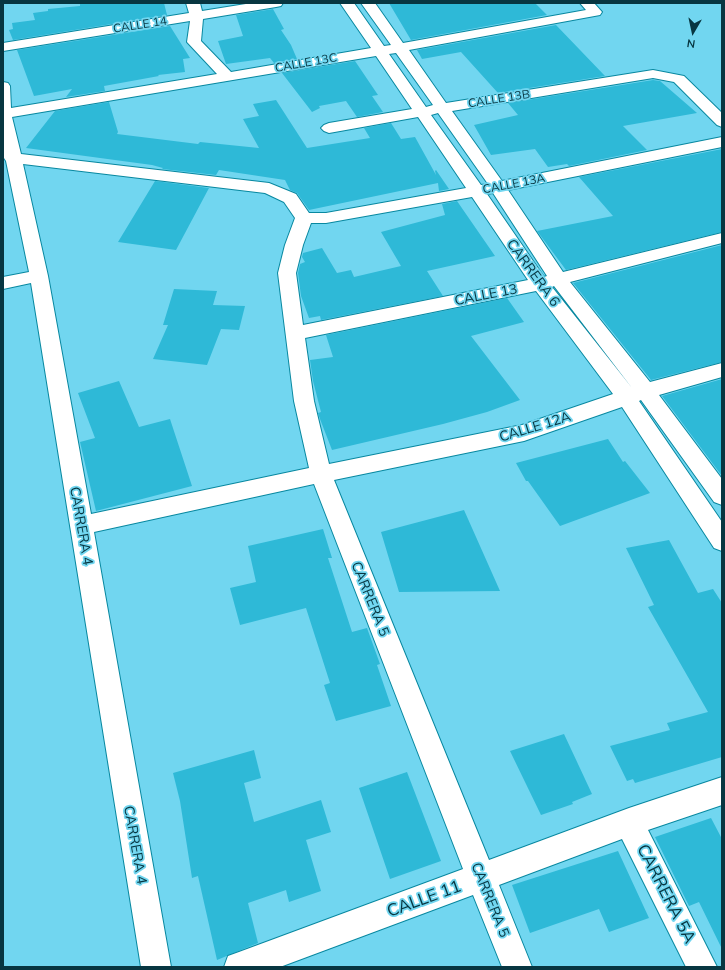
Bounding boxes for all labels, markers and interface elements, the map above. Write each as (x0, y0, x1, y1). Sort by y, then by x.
north arrow (673, 12, 713, 52)
street label: CALLE 14 (112, 14, 168, 36)
text: N (686, 36, 696, 51)
street label: CALLE 13C (274, 50, 338, 76)
street label: CALLE 13B (467, 87, 531, 111)
street label: CALLE 13A (482, 171, 546, 197)
street label: CARRERA 6 (503, 236, 563, 310)
street label: CALLE 13 (453, 281, 519, 309)
street label: CALLE 12A (497, 408, 573, 446)
street label: CARRERA 4 (66, 486, 96, 566)
street label: CARRERA 5 (347, 559, 393, 639)
street label: CARRERA 4 (120, 805, 150, 885)
street label: CARRERA 5A (632, 841, 700, 947)
street label: CARRERA 5 (467, 860, 513, 940)
street label: CALLE 11 (384, 876, 464, 922)

